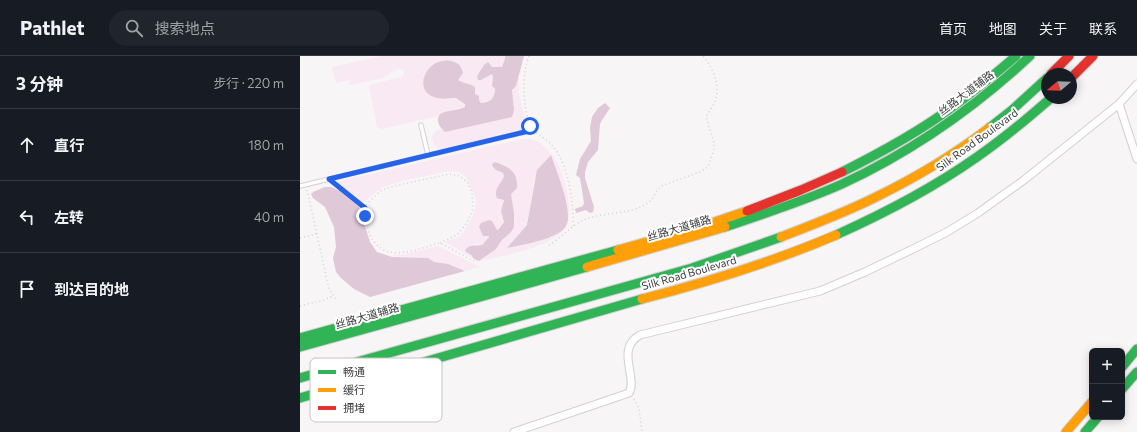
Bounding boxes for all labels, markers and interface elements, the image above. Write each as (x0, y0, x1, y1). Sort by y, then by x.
search box (109, 10, 389, 46)
text: Pathlet (20, 16, 85, 39)
icon: search (123, 17, 145, 39)
text: 搜索地点 (155, 19, 215, 37)
text: 首页 (939, 20, 967, 37)
text: 地图 (989, 20, 1017, 37)
text: 关于 (1039, 20, 1067, 37)
text: 联系 (1089, 20, 1117, 37)
street label: 丝路大道辅路 (935, 68, 996, 118)
north arrow (1041, 68, 1077, 104)
text: 3 分钟 (16, 73, 63, 94)
text: 步行 · 220 m (213, 75, 284, 91)
street label: Silk Road Boulevard (933, 106, 1020, 174)
route start (521, 117, 539, 135)
icon: ahead (16, 134, 38, 156)
text: 直行 (54, 136, 84, 154)
text: 180 m (248, 137, 284, 153)
icon: left (16, 206, 38, 228)
route end (356, 207, 374, 225)
text: 左转 (54, 208, 84, 226)
text: 40 m (254, 209, 284, 225)
street label: 丝路大道辅路 (645, 212, 712, 243)
street label: Silk Road Boulevard (640, 253, 738, 292)
icon: arrive (16, 278, 38, 300)
text: 到达目的地 (54, 280, 129, 298)
street label: 丝路大道辅路 (333, 300, 400, 331)
map controls (1089, 348, 1125, 420)
button: + (1089, 348, 1125, 384)
legend (310, 358, 442, 422)
text: 畅通 (343, 365, 365, 378)
text: 缓行 (343, 383, 365, 396)
button: − (1089, 384, 1125, 420)
text: 拥堵 (343, 401, 365, 414)

